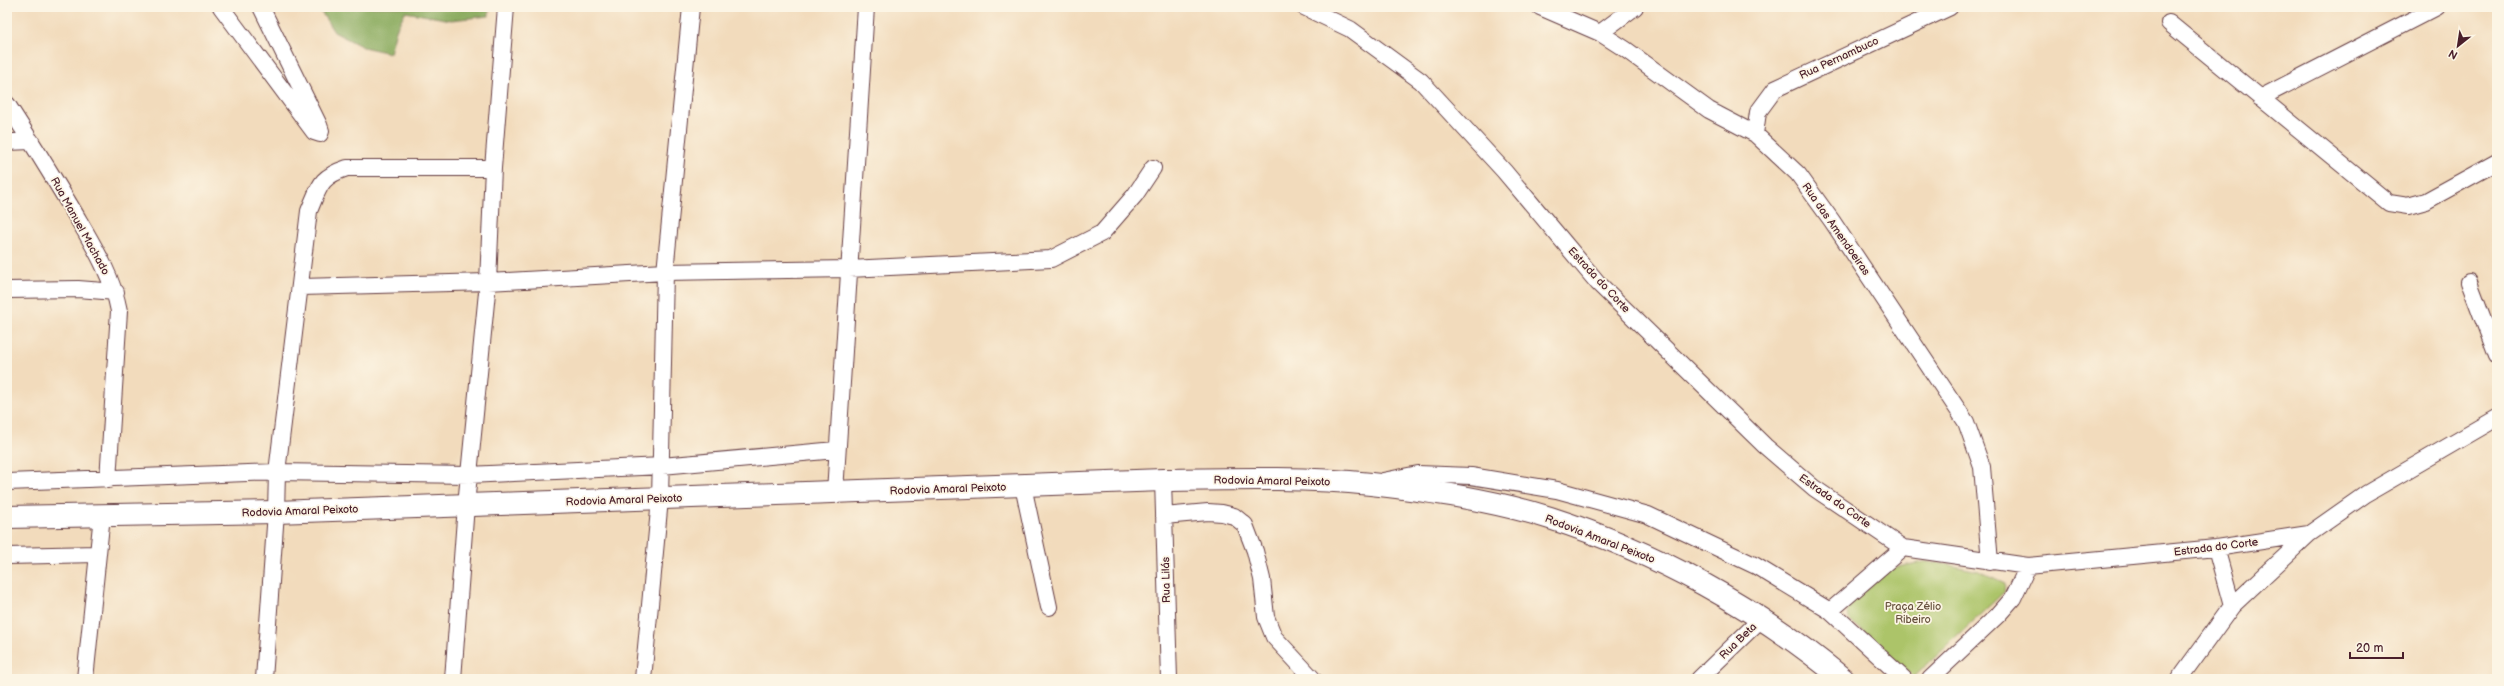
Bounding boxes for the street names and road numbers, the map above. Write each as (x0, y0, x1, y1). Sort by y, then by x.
street label: Rua Pernambuco (1797, 34, 1881, 82)
street label: Rua Manuel Machado (48, 175, 112, 277)
street label: Rua das Amendoeiras (1799, 180, 1873, 278)
street label: Estrada do Corte (1565, 245, 1633, 316)
street label: Estrada do Corte (1797, 471, 1874, 531)
street label: Rodovia Amaral Peixoto (1213, 473, 1331, 489)
street label: Rodovia Amaral Peixoto (889, 480, 1007, 498)
street label: Rodovia Amaral Peixoto (565, 491, 683, 509)
street label: Rodovia Amaral Peixoto (241, 502, 359, 520)
street label: Rodovia Amaral Peixoto (1543, 512, 1657, 566)
street label: Estrada do Corte (2173, 535, 2259, 559)
street label: Rua Lilás (1159, 556, 1173, 603)
street label: Rua Beta (1717, 620, 1759, 662)

